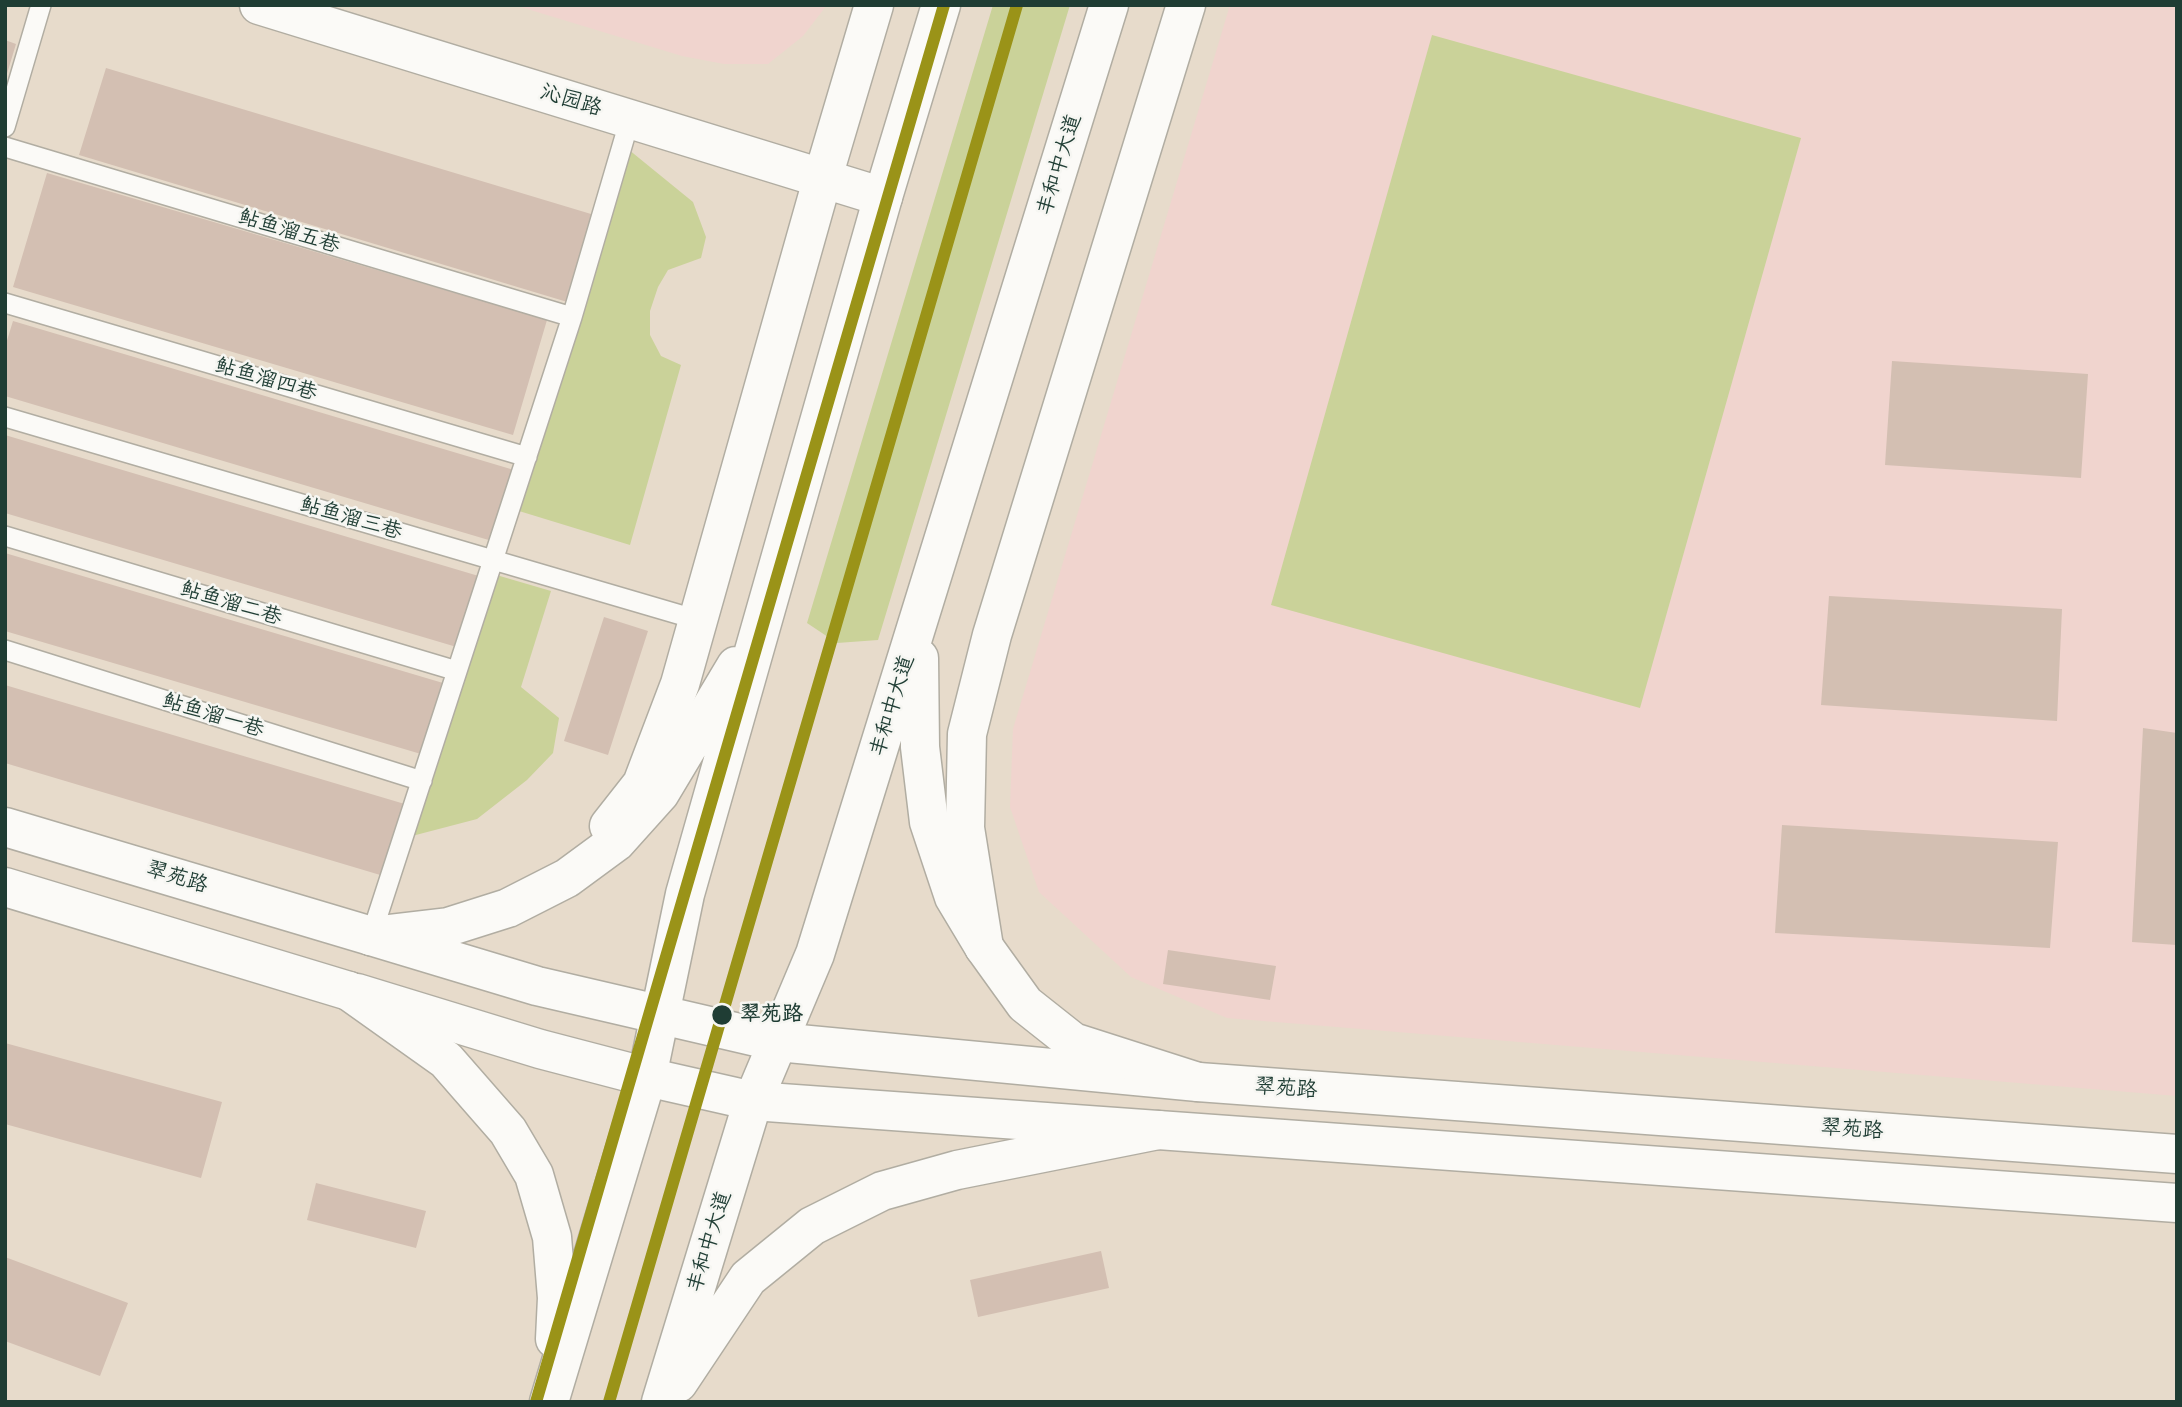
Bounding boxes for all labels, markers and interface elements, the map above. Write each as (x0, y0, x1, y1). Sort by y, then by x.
street label: 沁园路 (537, 80, 605, 122)
street label: 丰和中大道 (1033, 111, 1087, 219)
street label: 鲇鱼溜五巷 (235, 205, 343, 259)
street label: 鲇鱼溜四巷 (212, 353, 320, 407)
street label: 鲇鱼溜三巷 (297, 492, 405, 546)
street label: 鲇鱼溜二巷 (177, 577, 285, 631)
street label: 丰和中大道 (866, 652, 920, 760)
street label: 鲇鱼溜一巷 (159, 689, 267, 743)
street label: 翠苑路 (143, 857, 211, 899)
place label: 翠苑路 (740, 1002, 803, 1028)
marker: 翠苑路 (710, 1003, 734, 1027)
street label: 翠苑路 (1254, 1074, 1318, 1104)
street label: 翠苑路 (1820, 1115, 1884, 1145)
street label: 丰和中大道 (683, 1188, 737, 1296)

